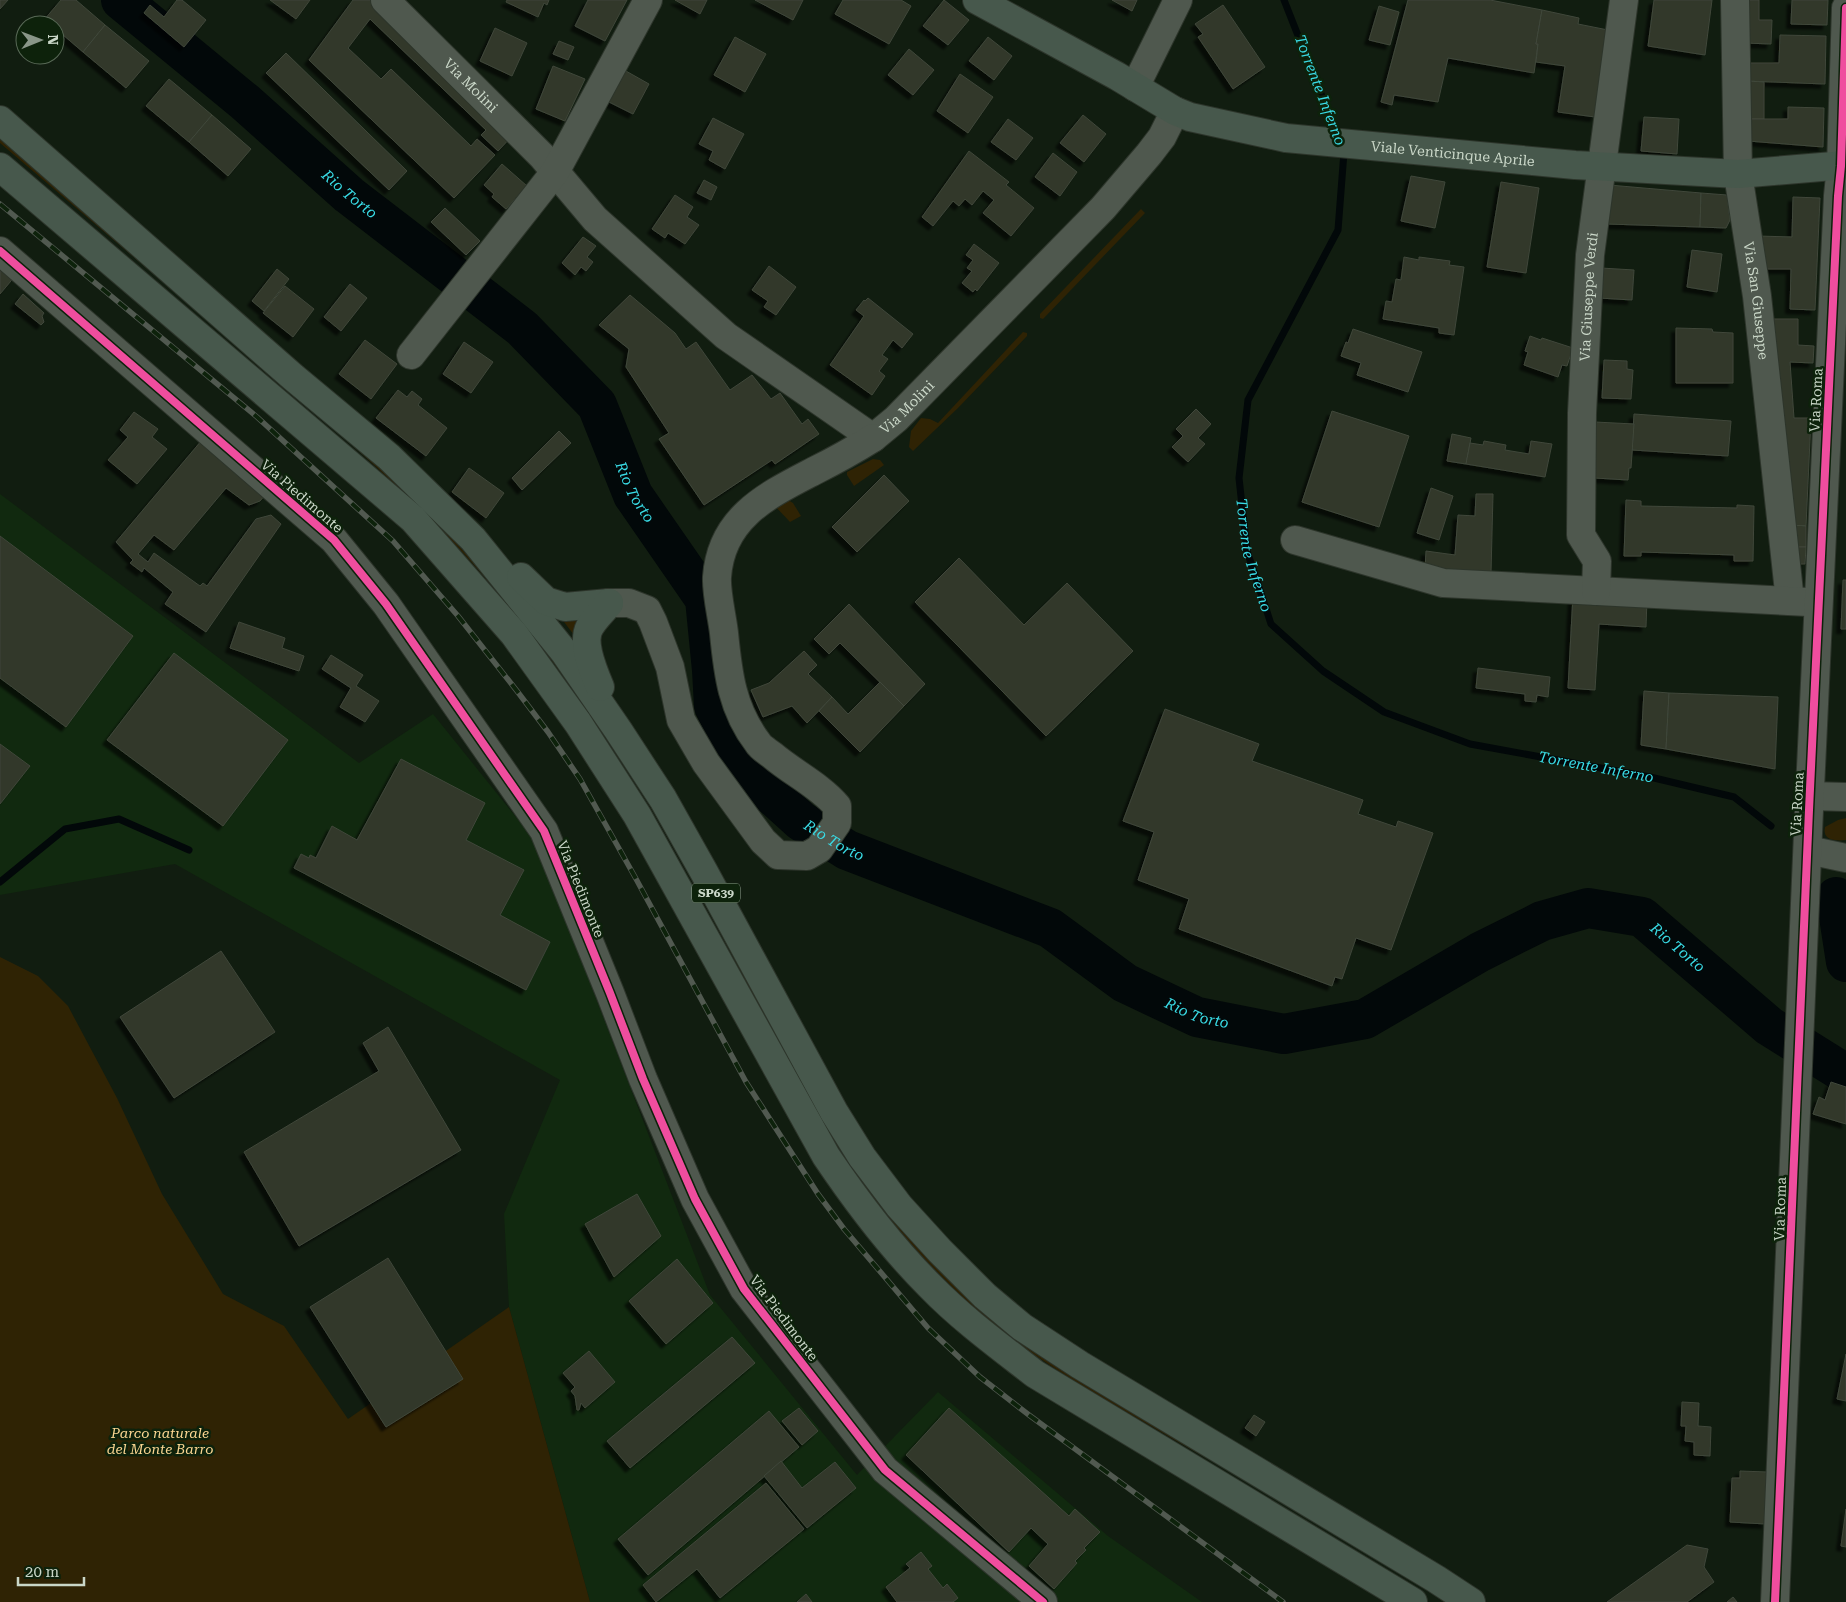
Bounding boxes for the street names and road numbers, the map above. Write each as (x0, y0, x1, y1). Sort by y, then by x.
street label: Via Molini (441, 55, 502, 116)
street label: Viale Venticinque Aprile (1370, 138, 1536, 169)
street label: Via Giuseppe Verdi (1577, 231, 1601, 362)
street label: Via San Giuseppe (1741, 241, 1772, 361)
street label: Via Roma (1806, 367, 1826, 432)
street label: Via Molini (876, 377, 938, 437)
street label: Via Piedimonte (258, 456, 346, 536)
street label: Via Roma (1787, 771, 1807, 836)
street label: Via Piedimonte (554, 838, 608, 940)
road number: SP639 (692, 884, 740, 902)
street label: Via Roma (1771, 1176, 1789, 1241)
street label: Via Piedimonte (747, 1272, 822, 1364)

